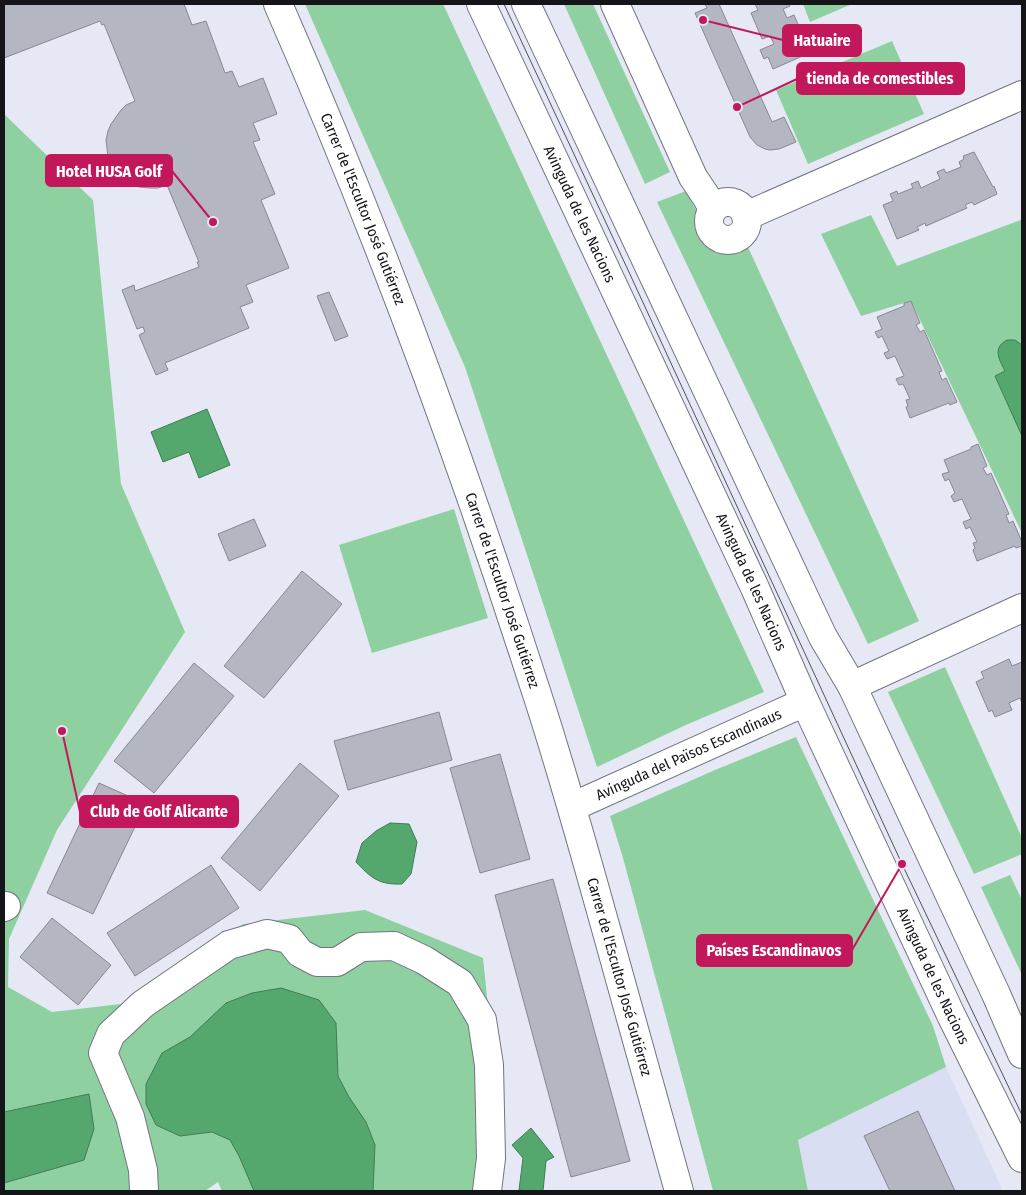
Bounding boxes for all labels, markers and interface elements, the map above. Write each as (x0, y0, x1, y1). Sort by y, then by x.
callout: Hatuaire (783, 25, 861, 56)
text: Hatuaire (793, 31, 851, 50)
callout: tienda de comestibles (797, 63, 964, 94)
text: tienda de comestibles (807, 69, 953, 88)
street label: Carrer de l'Escultor José Gutiérrez (317, 110, 409, 308)
street label: Avinguda de les Nacions (540, 143, 619, 285)
callout: Hotel HUSA Golf (46, 155, 172, 186)
text: Hotel HUSA Golf (56, 162, 164, 181)
street label: Carrer de l'Escultor José Gutiérrez (461, 490, 543, 690)
street label: Avinguda de les Nacions (712, 510, 790, 653)
street label: Avinguda del Països Escandinaus (593, 705, 784, 804)
callout: Club de Golf Alicante (80, 796, 238, 827)
text: Club de Golf Alicante (90, 802, 228, 821)
street label: Carrer de l'Escultor José Gutiérrez (583, 876, 656, 1078)
street label: Avinguda de les Nacions (893, 905, 973, 1047)
callout: Países Escandinavos (697, 935, 852, 966)
text: Países Escandinavos (706, 941, 842, 960)

